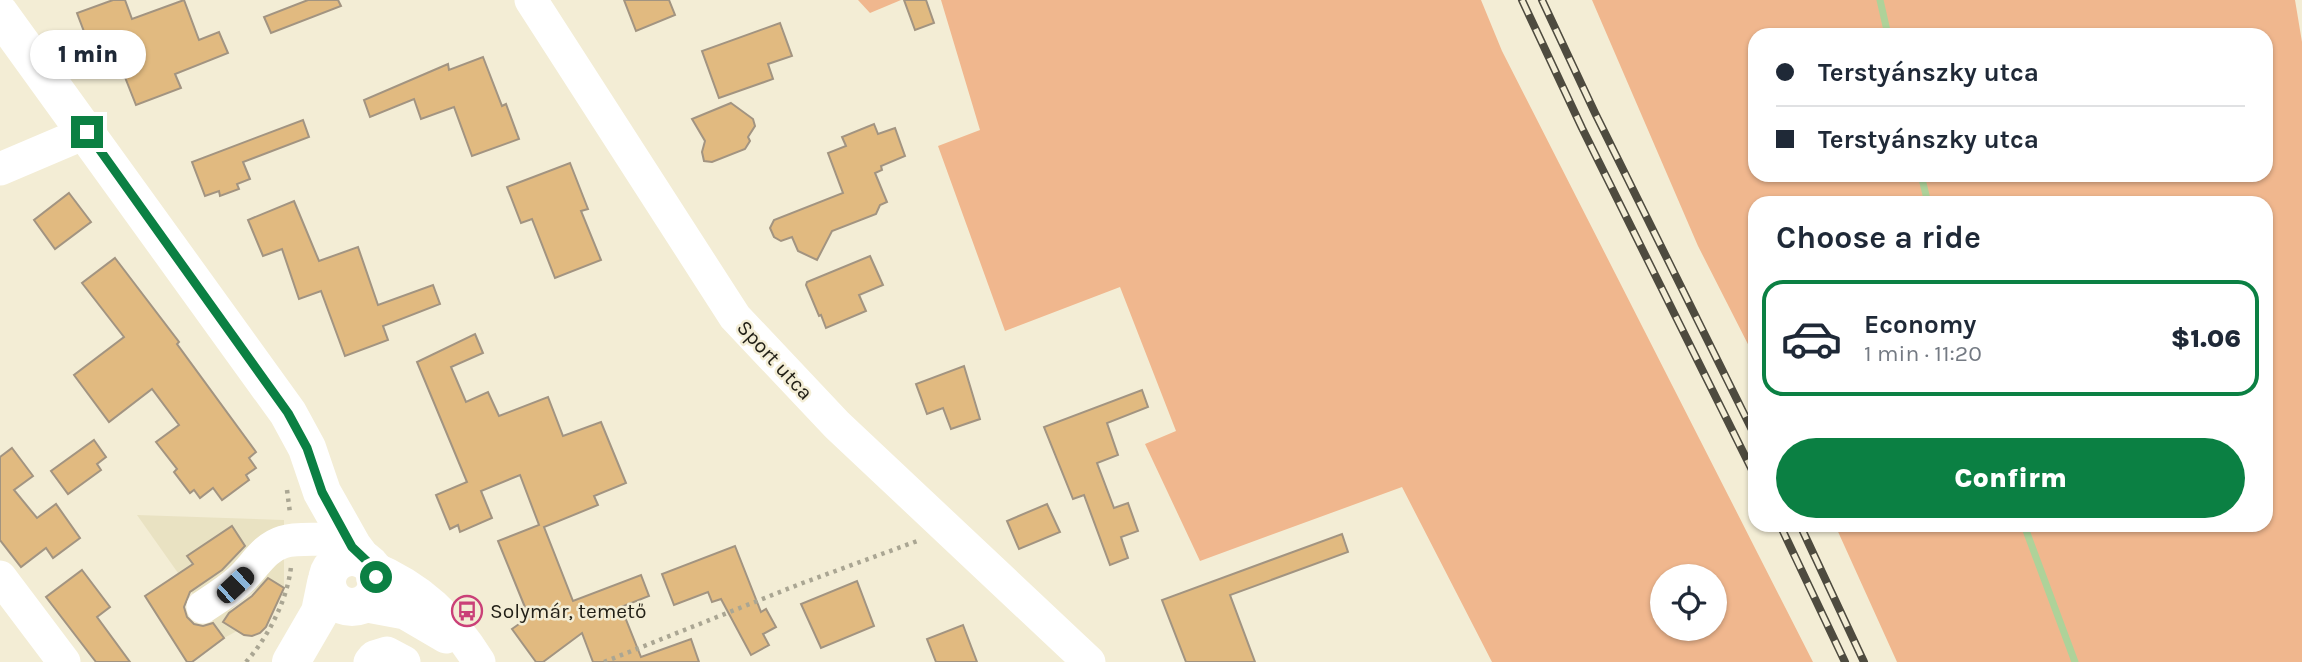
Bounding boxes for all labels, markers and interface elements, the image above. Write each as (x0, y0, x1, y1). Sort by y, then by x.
callout: 1 min (29, 31, 145, 80)
text: 1 min (58, 41, 118, 68)
text: Terstyánszky utca (1818, 57, 2039, 88)
route end (71, 116, 103, 148)
text: Terstyánszky utca (1818, 124, 2039, 155)
text: Choose a ride (1776, 219, 1981, 256)
icon: car (1780, 307, 1843, 370)
text: Economy (1864, 309, 1976, 340)
street label: Sport utca (732, 315, 818, 405)
text: $1.06 (2171, 323, 2241, 354)
text: 1 min · 11:20 (1864, 340, 1982, 367)
button: Confirm (1776, 438, 2245, 518)
route start (360, 561, 392, 593)
car (213, 563, 258, 607)
map controls (1650, 564, 1727, 641)
button: locate (1650, 564, 1727, 641)
bus stop icon: Solymár, temető (450, 594, 484, 628)
place label: Solymár, temető (490, 599, 646, 623)

